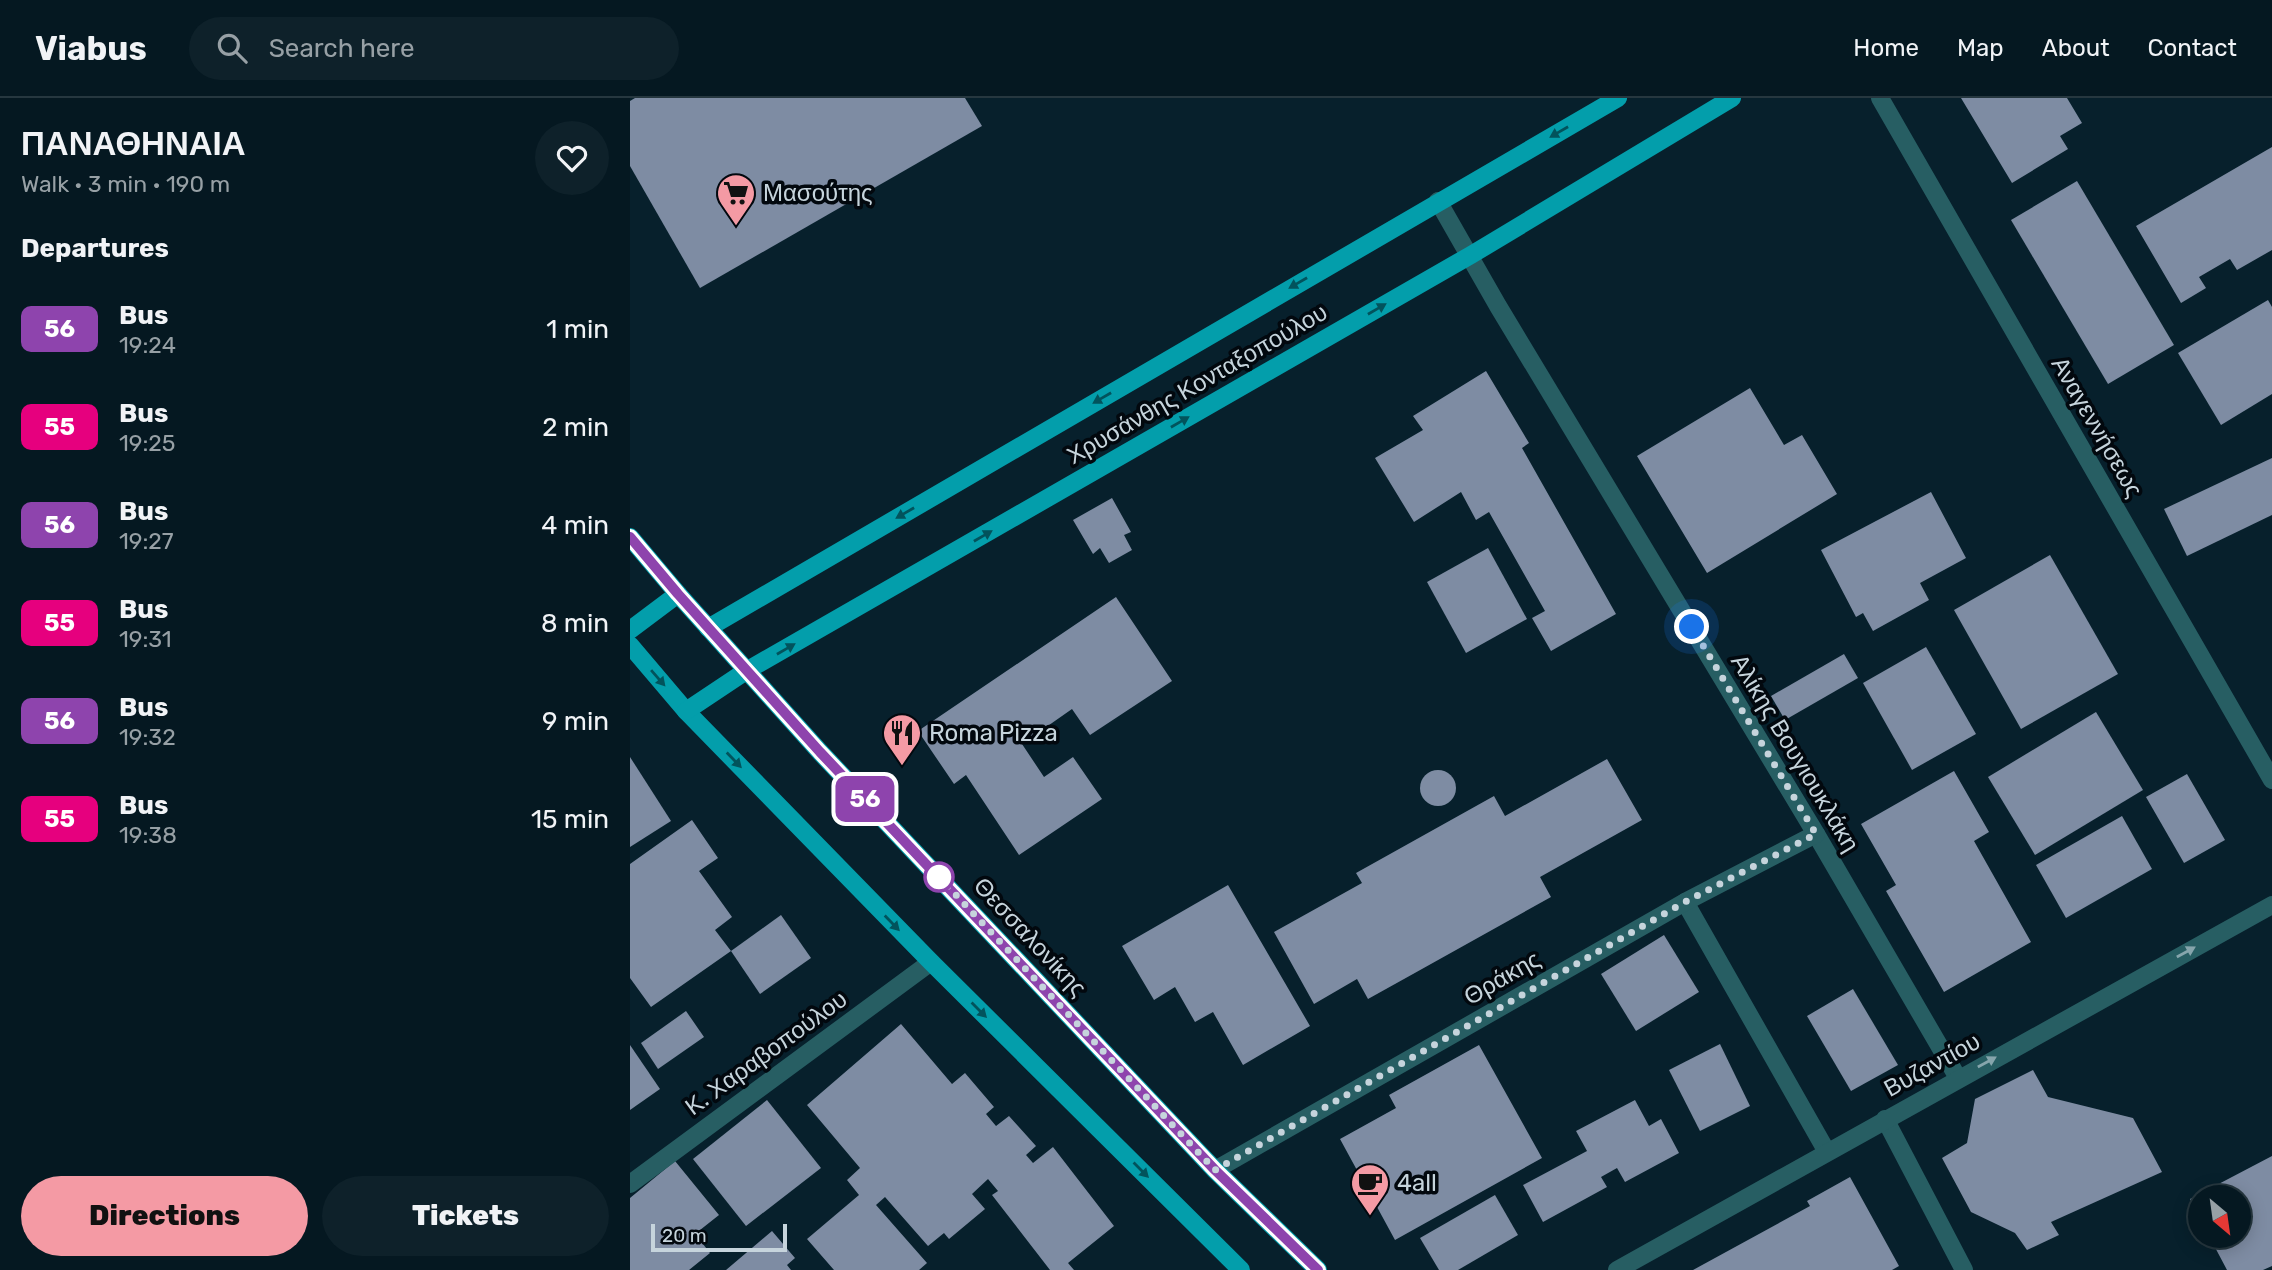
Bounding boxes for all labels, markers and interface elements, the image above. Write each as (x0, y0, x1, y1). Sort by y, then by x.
search box (189, 17, 679, 80)
text: Viabus (35, 29, 147, 68)
icon: search (213, 29, 251, 67)
text: Search here (269, 33, 415, 64)
text: Home (1853, 34, 1919, 62)
text: Map (1957, 34, 2004, 62)
text: About (2042, 34, 2110, 62)
text: Contact (2148, 34, 2237, 62)
button: heart (535, 121, 609, 195)
text: ΠΑΝΑΘΗΝΑΙΑ (21, 124, 246, 163)
one-way arrow (1549, 126, 1568, 138)
text: Walk · 3 min · 190 m (21, 170, 230, 198)
supermarket icon: Μασούτης (715, 172, 757, 227)
place label: Μασούτης (763, 179, 873, 207)
text: Departures (21, 233, 169, 264)
one-way arrow (1289, 277, 1308, 289)
street label: Χρυσάνθης Κονταξοπούλου (1062, 298, 1332, 470)
text: Bus (119, 300, 168, 331)
one-way arrow (1368, 303, 1387, 315)
text: 1 min (546, 314, 609, 345)
text: 56 (44, 315, 75, 343)
text: 19:24 (119, 331, 176, 359)
street label: Αναγεννήσεως (2046, 352, 2148, 502)
one-way arrow (1092, 392, 1111, 404)
text: Bus (119, 398, 168, 429)
text: 2 min (542, 412, 609, 443)
text: 55 (44, 413, 75, 441)
one-way arrow (1170, 416, 1190, 428)
text: 19:25 (119, 429, 176, 457)
text: Bus (119, 496, 168, 527)
one-way arrow (896, 507, 915, 519)
text: 4 min (541, 510, 609, 541)
text: 56 (44, 511, 75, 539)
text: 19:27 (119, 527, 174, 555)
one-way arrow (973, 529, 992, 542)
text: Bus (119, 594, 168, 625)
text: 8 min (541, 608, 609, 639)
text: 55 (44, 609, 75, 637)
your location (1674, 609, 1709, 644)
text: 19:31 (119, 625, 172, 653)
one-way arrow (776, 643, 795, 655)
street label: Αλίκης Βουγιουκλάκη (1725, 649, 1865, 857)
one-way arrow (650, 669, 666, 687)
text: Bus (119, 692, 168, 723)
text: 9 min (542, 706, 609, 737)
text: 56 (44, 707, 75, 735)
restaurant icon: Roma Pizza (881, 712, 923, 767)
place label: Roma Pizza (929, 719, 1058, 747)
text: 19:32 (119, 723, 176, 751)
one-way arrow (725, 751, 741, 768)
line badge: 56 (834, 776, 896, 822)
text: 56 (849, 785, 881, 813)
text: Bus (119, 790, 168, 821)
text: 15 min (531, 804, 609, 835)
text: 55 (44, 805, 75, 833)
text: 19:38 (119, 821, 177, 849)
unlabelled marker (924, 862, 954, 892)
street label: Θεσσαλονίκης (968, 872, 1092, 1002)
one-way arrow (884, 914, 900, 931)
street label: Θράκης (1459, 945, 1545, 1011)
one-way arrow (2177, 946, 2196, 958)
street label: Κ. Χαραβοπούλου (680, 985, 852, 1121)
one-way arrow (971, 1002, 988, 1019)
street label: Βυζαντίου (1879, 1027, 1985, 1103)
one-way arrow (1978, 1056, 1997, 1068)
one-way arrow (1132, 1162, 1149, 1179)
cafe icon: 4all (1349, 1162, 1391, 1217)
place label: 4all (1397, 1169, 1437, 1197)
button: Directions (21, 1176, 308, 1256)
button: Tickets (322, 1176, 609, 1256)
north arrow (2188, 1185, 2250, 1248)
map controls (2188, 1185, 2251, 1248)
scale bar (651, 1221, 788, 1253)
text: 20 m (662, 1224, 707, 1247)

